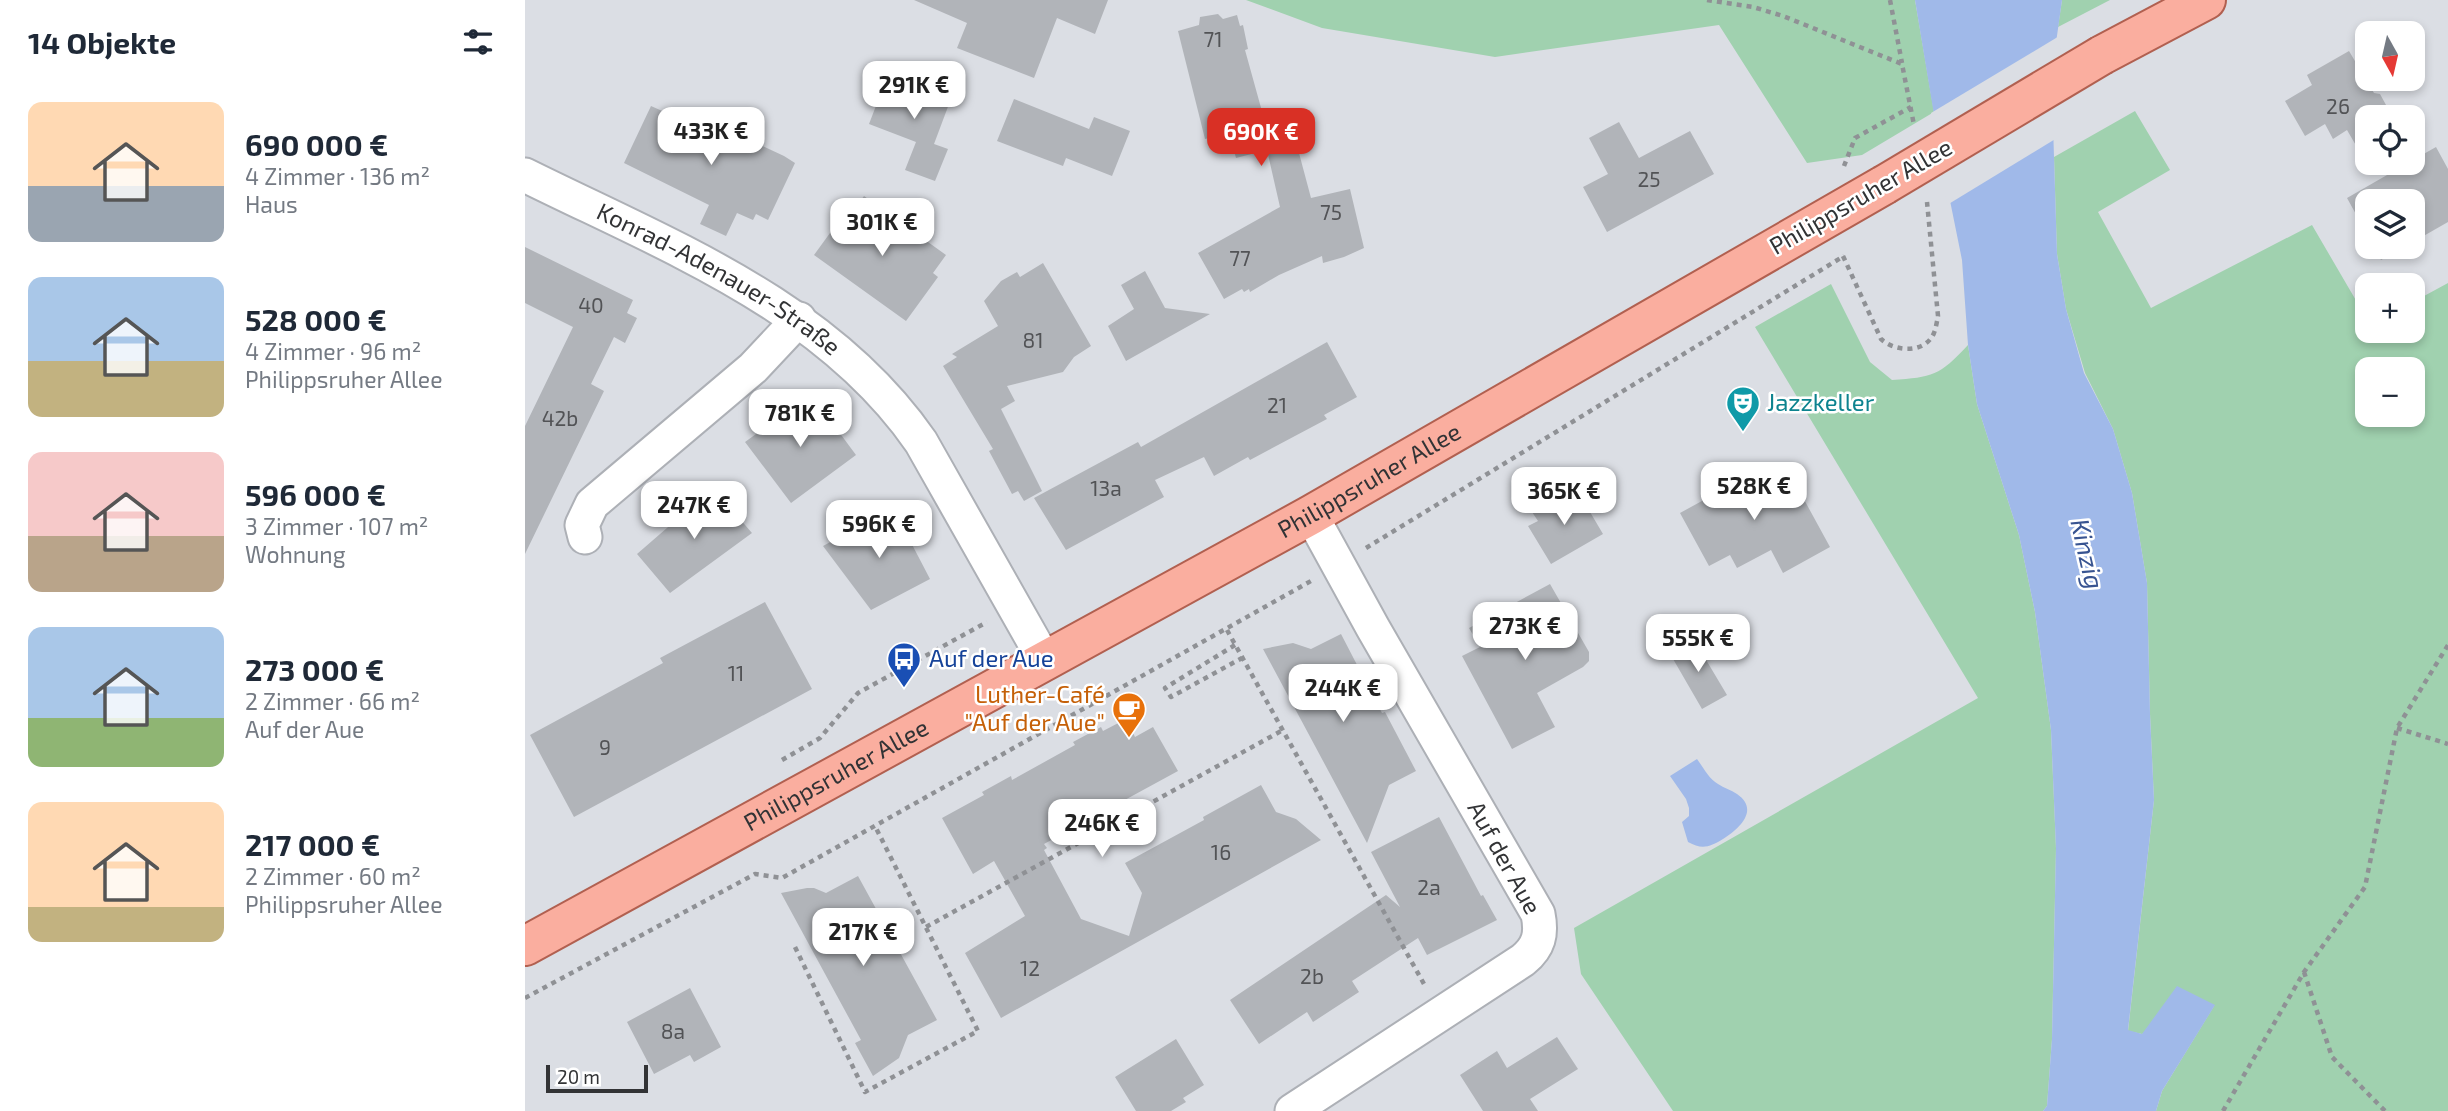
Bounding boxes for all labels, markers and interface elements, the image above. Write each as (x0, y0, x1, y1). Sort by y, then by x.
north arrow (2355, 21, 2425, 91)
map controls (2355, 21, 2425, 427)
icon: filters (459, 23, 497, 61)
text: 14 Objekte (28, 24, 176, 60)
house number: 71 (1203, 26, 1223, 51)
pin: 291K € (857, 61, 971, 121)
text: 291K € (879, 70, 949, 98)
house number: 26 (2326, 93, 2350, 118)
button: locate (2355, 105, 2425, 175)
pin: 433K € (654, 108, 768, 167)
pin: 690K € (1204, 108, 1318, 168)
text: 433K € (674, 116, 748, 144)
text: 690K € (1223, 117, 1299, 145)
text: 690 000 € (245, 126, 388, 162)
icon: home (84, 130, 168, 214)
street label: Philippsruher Allee (1764, 132, 1957, 260)
text: 4 Zimmer · 136 m² (245, 162, 430, 190)
house number: 25 (1637, 166, 1661, 191)
button: layers (2355, 189, 2425, 259)
text: Haus (245, 190, 298, 218)
street label: Konrad-Adenauer-Straße (593, 196, 847, 361)
pin: 301K € (825, 198, 939, 258)
house number: 75 (1320, 199, 1342, 224)
text: 301K € (846, 207, 918, 235)
house number: 77 (1229, 245, 1251, 270)
button: + (2355, 273, 2425, 343)
house number: 40 (578, 292, 604, 317)
text: 528 000 € (245, 301, 387, 337)
icon: home (84, 305, 168, 389)
house number: 81 (1022, 327, 1044, 352)
text: 4 Zimmer · 96 m² (245, 337, 421, 365)
button: − (2355, 357, 2425, 427)
text: Philippsruher Allee (245, 365, 443, 393)
theatre icon: Jazzkeller (1724, 384, 1762, 433)
place label: Jazzkeller (1767, 387, 1875, 416)
pin: 781K € (743, 390, 857, 449)
house number: 21 (1267, 392, 1287, 417)
text: 781K € (765, 398, 835, 426)
house number: 42b (542, 405, 578, 430)
street label: Philippsruher Allee (1272, 416, 1465, 543)
pin: 528K € (1697, 462, 1811, 522)
pin: 365K € (1507, 468, 1621, 527)
text: 528K € (1717, 471, 1791, 499)
house number: 13a (1090, 475, 1122, 500)
text: 596 000 € (245, 476, 386, 512)
text: 365K € (1527, 476, 1601, 504)
icon: home (84, 480, 168, 564)
pin: 247K € (637, 482, 751, 541)
text: 247K € (657, 490, 731, 518)
pin: 596K € (822, 500, 936, 560)
text: 596K € (842, 509, 916, 537)
text: 3 Zimmer · 107 m² (245, 512, 428, 540)
water label: Kinzig (2065, 515, 2112, 592)
text: Wohnung (245, 540, 346, 568)
pin: 273K € (1468, 602, 1582, 662)
text: 273K € (1489, 611, 1561, 639)
pin: 555K € (1641, 614, 1755, 674)
text: 555K € (1662, 623, 1734, 651)
bus stop icon: Auf der Aue (885, 640, 923, 689)
place label: Auf der Aue (929, 643, 1054, 672)
text: 273 000 € (245, 651, 384, 687)
icon: home (84, 655, 168, 739)
house number: 11 (728, 660, 744, 685)
pin: 244K € (1286, 664, 1400, 724)
text: 244K € (1305, 673, 1381, 701)
place label: Luther-Café "Auf der Aue" (964, 679, 1105, 736)
text: 2 Zimmer · 66 m² (245, 687, 420, 715)
cafe icon: Luther-Café "Auf der Aue" (1110, 690, 1148, 739)
street label: Philippsruher Allee (738, 712, 933, 836)
text: Auf der Aue (245, 715, 364, 743)
house number: 9 (599, 734, 611, 759)
street label: Auf der Aue (1462, 796, 1548, 919)
pin: 246K € (1045, 800, 1159, 859)
text: 246K € (1064, 808, 1140, 836)
text: 217 000 € (245, 826, 380, 862)
icon: home (84, 830, 168, 914)
house number: 16 (1211, 839, 1231, 864)
text: 2 Zimmer · 60 m² (245, 862, 421, 890)
house number: 2a (1417, 874, 1441, 899)
text: Philippsruher Allee (245, 890, 443, 918)
pin: 217K € (806, 908, 920, 968)
text: 217K € (828, 917, 898, 945)
house number: 12 (1020, 955, 1040, 980)
house number: 2b (1300, 963, 1324, 988)
house number: 8a (661, 1018, 685, 1043)
scale bar (546, 1062, 647, 1094)
text: 20 m (557, 1065, 600, 1088)

